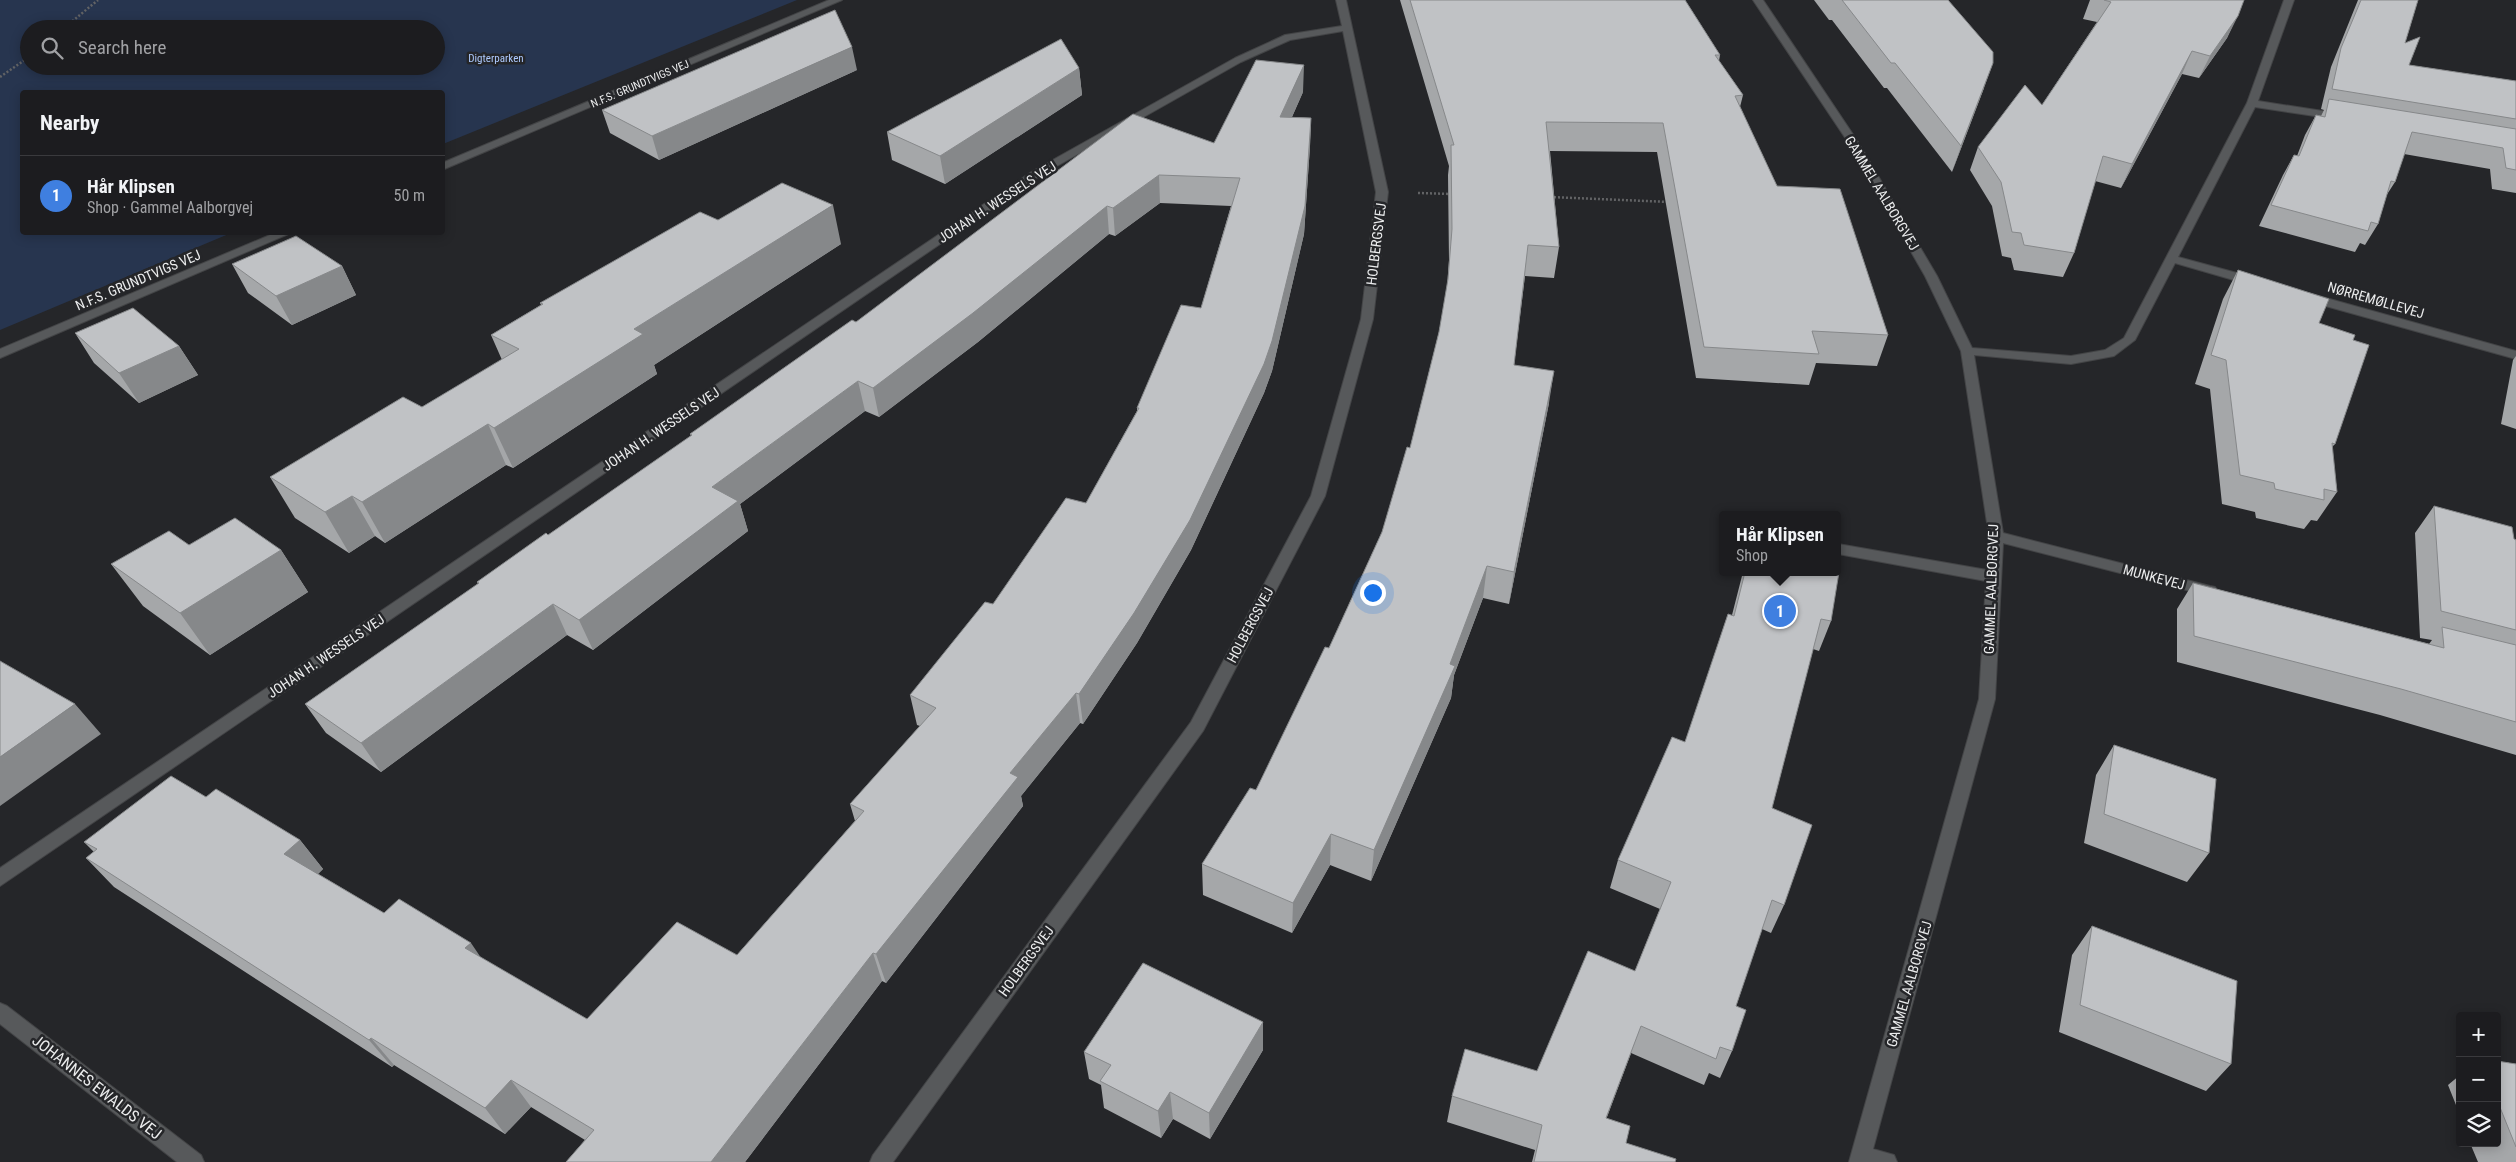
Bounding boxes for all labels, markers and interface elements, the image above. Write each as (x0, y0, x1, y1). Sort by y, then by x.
search box (20, 20, 445, 75)
icon: search (38, 34, 66, 62)
text: Search here (78, 36, 166, 59)
park label: Digterparken (468, 52, 524, 65)
street label: N.F.S. GRUNDTVIGS VEJ (589, 57, 691, 111)
text: Nearby (40, 111, 99, 135)
street label: GAMMEL AALBORGVEJ (1842, 133, 1922, 253)
street label: JOHAN H. WESSELS VEJ (935, 158, 1059, 246)
text: Hår Klipsen (87, 175, 175, 198)
text: 1 (52, 186, 60, 205)
text: 50 m (393, 186, 425, 205)
text: Shop · Gammel Aalborgvej (87, 198, 253, 217)
street label: HOLBERGSVEJ (1363, 202, 1389, 286)
street label: N.F.S. GRUNDTVIGS VEJ (73, 246, 203, 314)
street label: NØRREMØLLEVEJ (2326, 279, 2426, 321)
street label: JOHAN H. WESSELS VEJ (600, 384, 722, 474)
popup (1719, 511, 1841, 576)
text: Hår Klipsen (1736, 523, 1824, 546)
street label: GAMMEL AALBORGVEJ (1981, 524, 2001, 654)
text: Shop (1736, 546, 1768, 565)
street label: MUNKEVEJ (2121, 561, 2187, 593)
your location (1360, 580, 1386, 606)
street label: HOLBERGSVEJ (1223, 585, 1277, 665)
pin: 1 (1764, 592, 1796, 630)
street label: JOHAN H. WESSELS VEJ (265, 611, 387, 701)
street label: GAMMEL AALBORGVEJ (1883, 919, 1935, 1049)
street label: HOLBERGSVEJ (995, 923, 1057, 999)
map controls (2456, 1012, 2501, 1147)
button: + (2456, 1012, 2501, 1057)
street label: JOHANNES EWALDS VEJ (29, 1031, 165, 1143)
button: − (2456, 1057, 2501, 1102)
button: layers (2456, 1102, 2501, 1147)

